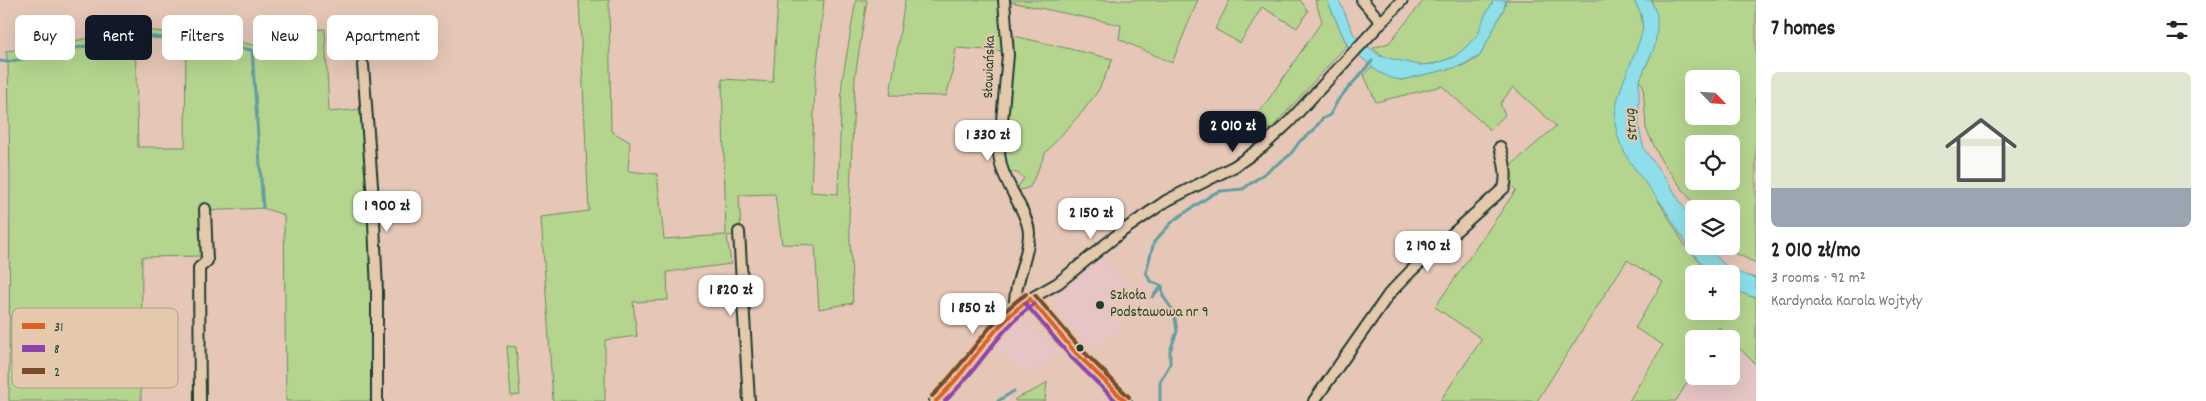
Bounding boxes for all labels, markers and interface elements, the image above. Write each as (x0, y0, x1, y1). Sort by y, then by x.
chip: Buy (15, 15, 75, 60)
chip: Rent (85, 15, 152, 60)
chip: Filters (162, 15, 243, 60)
chip: New (253, 15, 317, 60)
chip: Apartment (327, 15, 438, 60)
text: 7 homes (1771, 15, 1835, 45)
icon: filters (2163, 16, 2191, 44)
street label: Słowiańska (978, 34, 1002, 99)
north arrow (1685, 70, 1740, 125)
map controls (1685, 70, 1740, 385)
icon: home (1936, 105, 2026, 195)
water label: Strug (1619, 107, 1645, 143)
pin: 2 010 zł (1181, 110, 1285, 153)
text: 2 010 zł (1210, 115, 1256, 138)
pin: 1 330 zł (936, 120, 1040, 162)
text: 1 330 zł (966, 124, 1010, 147)
button: locate (1685, 135, 1740, 190)
pin: 1 900 zł (335, 190, 439, 233)
text: 1 900 zł (364, 195, 410, 218)
pin: 2 150 zł (1039, 198, 1143, 240)
button: layers (1685, 200, 1740, 255)
text: 2 150 zł (1069, 202, 1113, 225)
pin: 2 190 zł (1376, 230, 1480, 273)
text: 2 190 zł (1406, 235, 1450, 258)
text: 2 010 zł/mo (1771, 237, 1860, 267)
button: + (1685, 265, 1740, 320)
text: 3 rooms · 92 m² (1771, 267, 1865, 290)
pin: 1 820 zł (679, 274, 783, 317)
text: 1 820 zł (709, 279, 753, 302)
place label: Szkoła Podstawowa nr 9 (1110, 285, 1209, 324)
text: Kardynała Karola Wojtyły (1771, 290, 1922, 313)
pin: 1 850 zł (921, 292, 1025, 335)
text: 1 850 zł (951, 297, 995, 320)
marker: Szkoła Podstawowa nr 9 (1094, 299, 1106, 311)
legend (12, 308, 178, 388)
text: 31 (54, 318, 63, 338)
button: − (1685, 330, 1740, 385)
text: 8 (54, 340, 60, 360)
unlabelled marker (1075, 343, 1085, 353)
text: 2 (54, 363, 60, 383)

